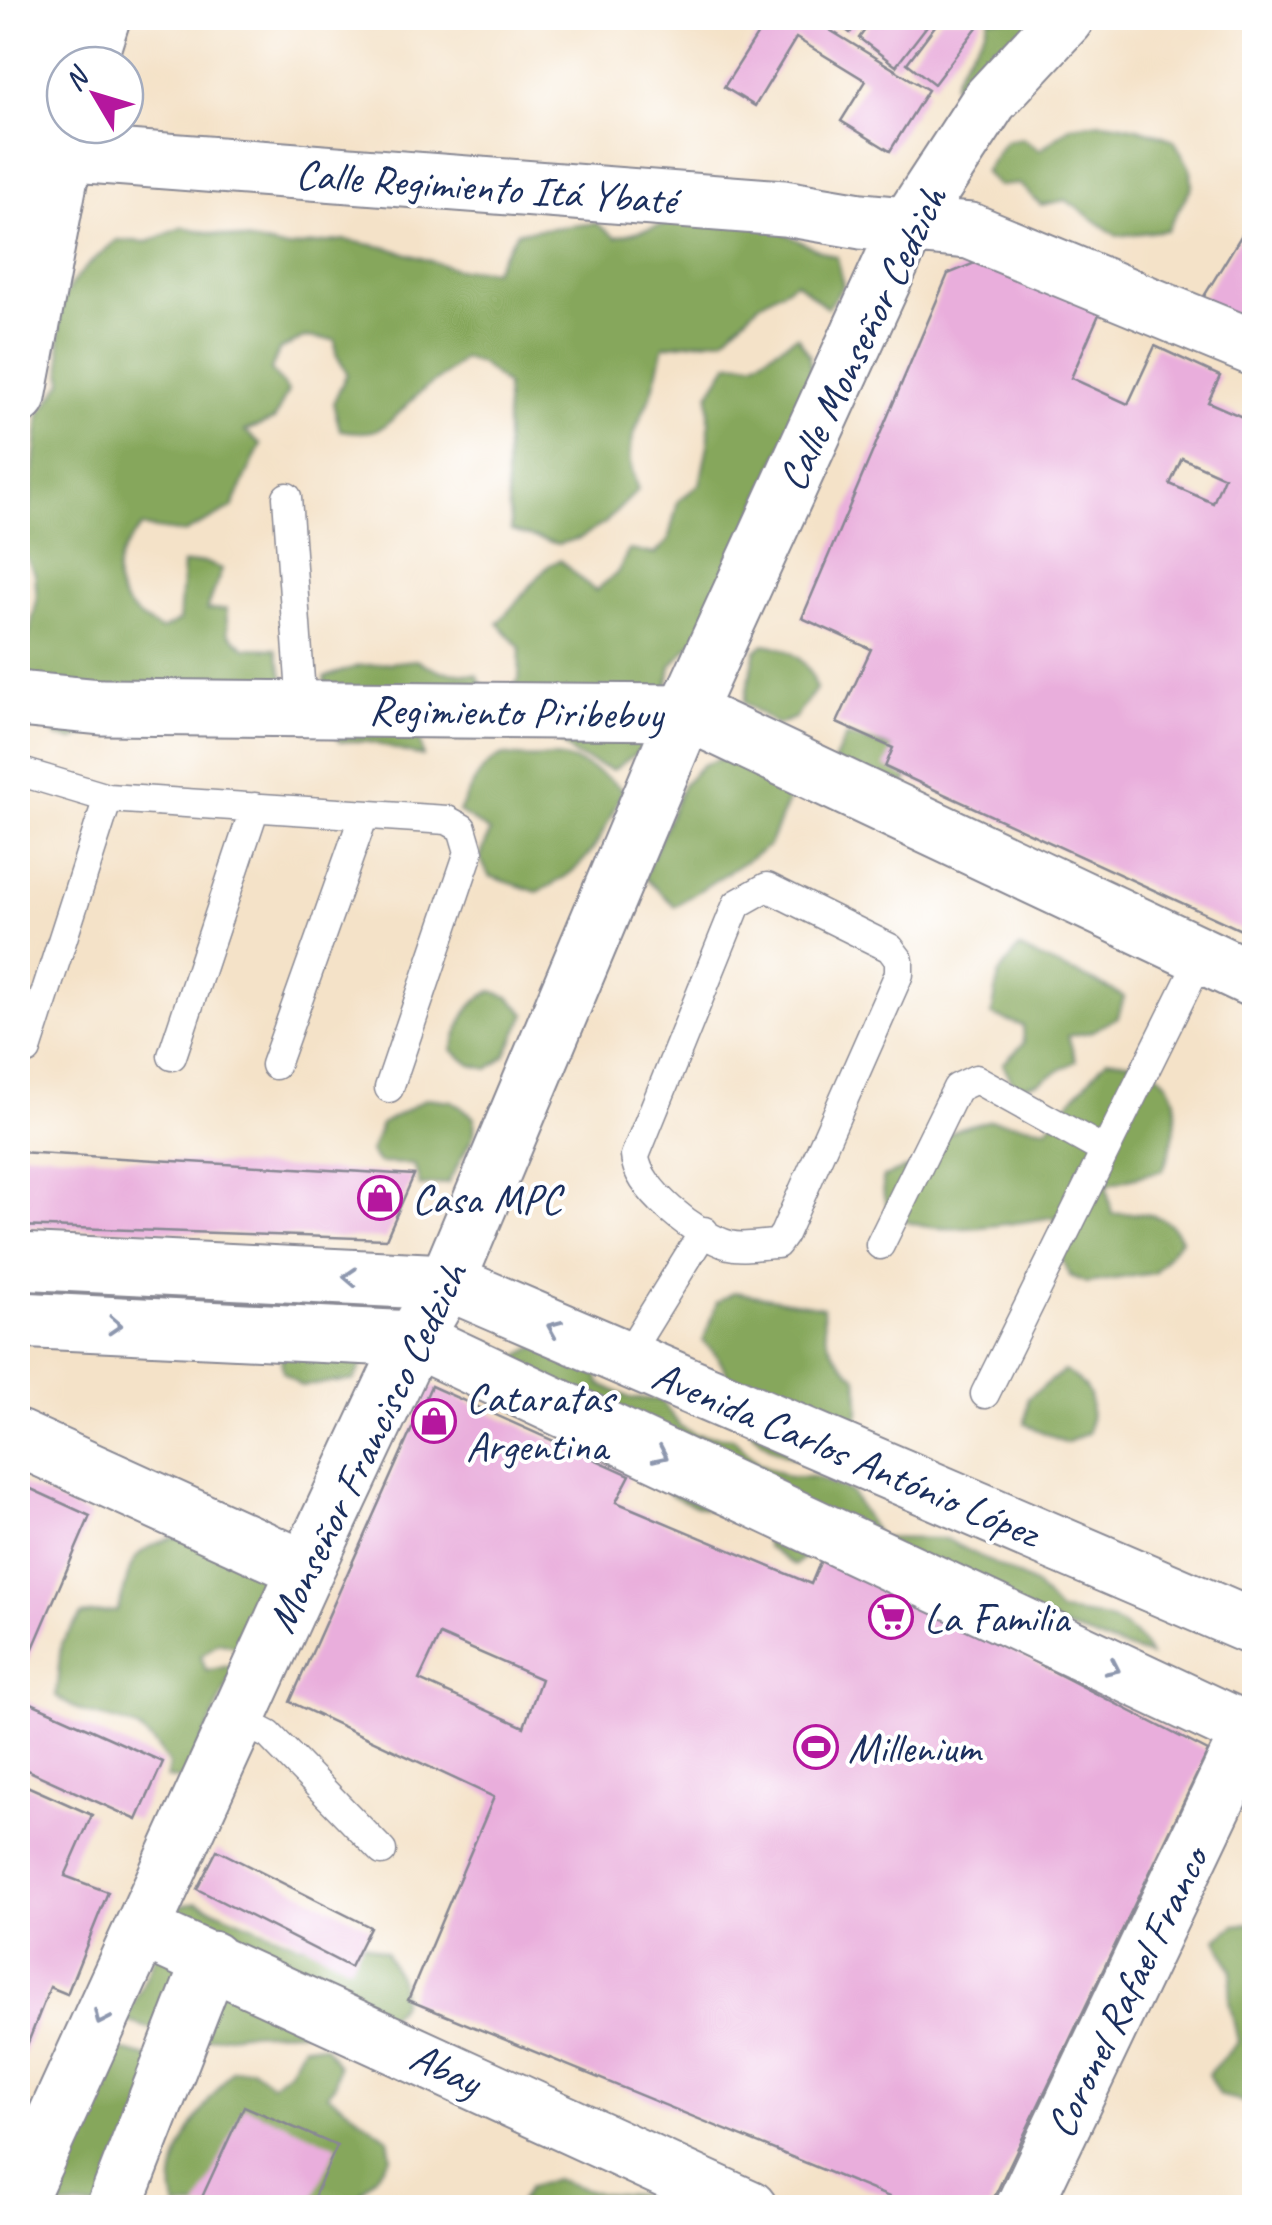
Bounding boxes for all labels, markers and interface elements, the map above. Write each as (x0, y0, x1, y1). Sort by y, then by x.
north arrow (45, 45, 145, 145)
text: N (57, 59, 98, 98)
street label: Calle Regimiento Itá Ybaté (294, 148, 684, 228)
street label: Calle Monseñor Cedzich (766, 176, 960, 500)
street label: Regimiento Piribebuy (369, 683, 666, 742)
place label: Casa MPC (412, 1173, 565, 1226)
shop icon: Casa MPC (357, 1175, 403, 1221)
street label: Monseñor Francisco Cedzich (255, 1252, 481, 1641)
one-way arrow (342, 1267, 358, 1288)
one-way arrow (107, 1314, 123, 1335)
one-way arrow (546, 1320, 564, 1340)
street label: Avenida Carlos António López (644, 1349, 1050, 1561)
place label: Cataratas Argentina (466, 1372, 618, 1473)
shop icon: Cataratas Argentina (411, 1398, 457, 1444)
one-way arrow (650, 1442, 668, 1462)
place label: La Familia (924, 1592, 1072, 1645)
supermarket icon: La Familia (868, 1594, 914, 1640)
one-way arrow (1103, 1655, 1121, 1675)
place label: Millenium (848, 1722, 984, 1775)
sports icon: Millenium (793, 1724, 839, 1770)
street label: Coronel Rafael Franco (1034, 1835, 1222, 2146)
one-way arrow (94, 2008, 114, 2026)
street label: Abay (402, 2030, 491, 2110)

